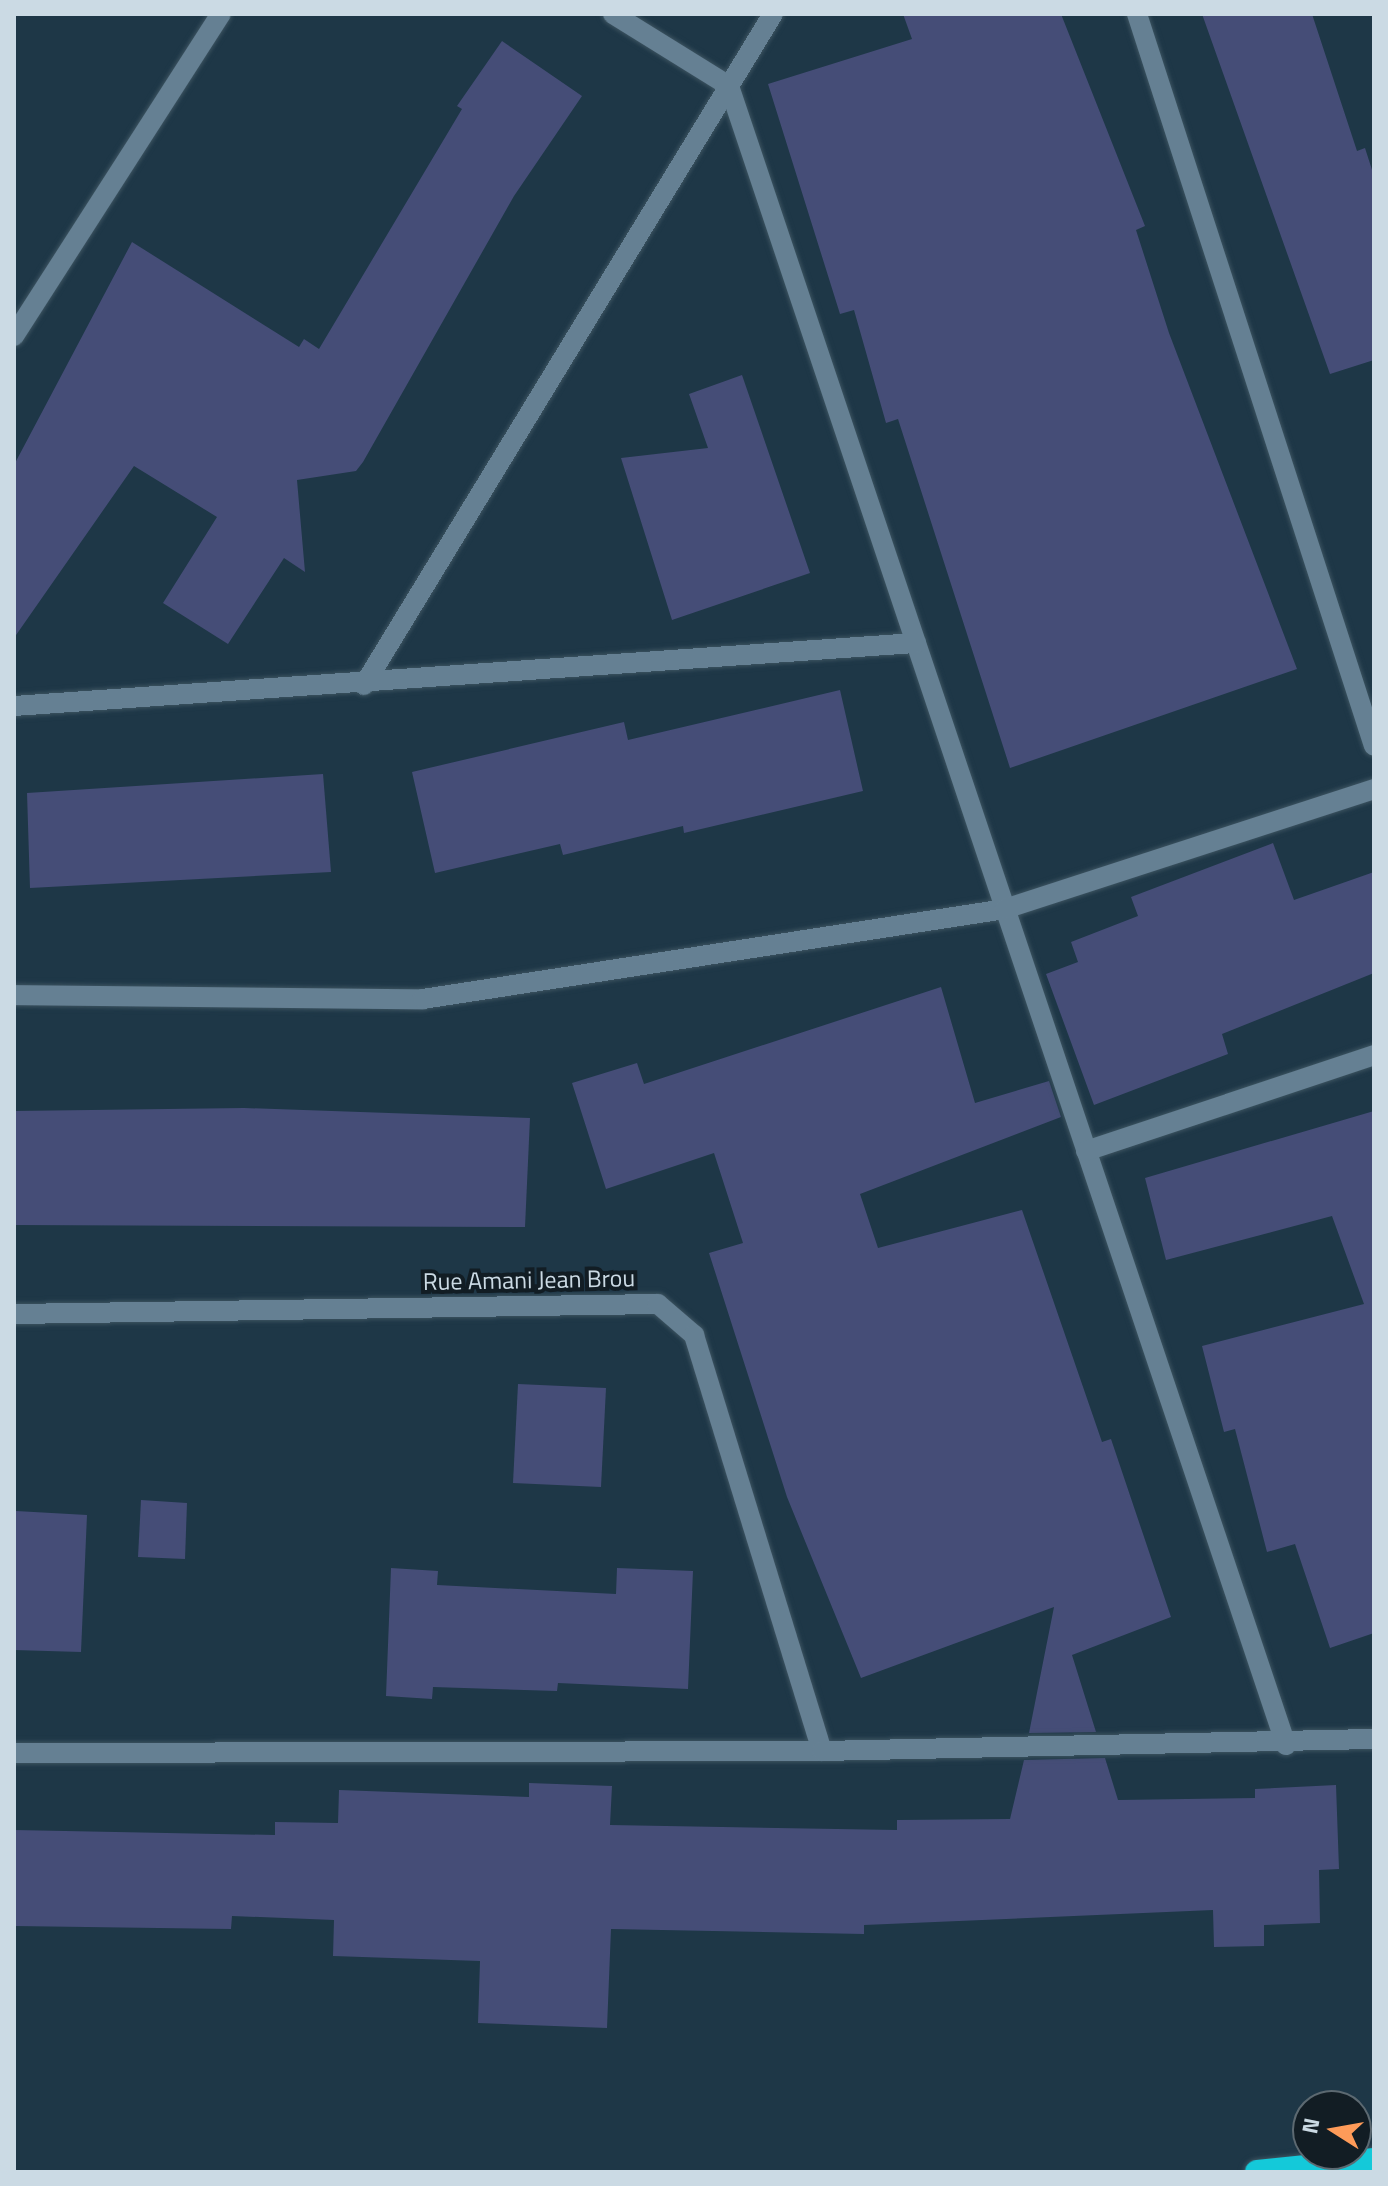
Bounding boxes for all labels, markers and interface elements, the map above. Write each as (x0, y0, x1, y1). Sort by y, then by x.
street label: Rue Amani Jean Brou (423, 1264, 635, 1296)
north arrow (1292, 2090, 1372, 2170)
text: N (1292, 2115, 1329, 2137)

